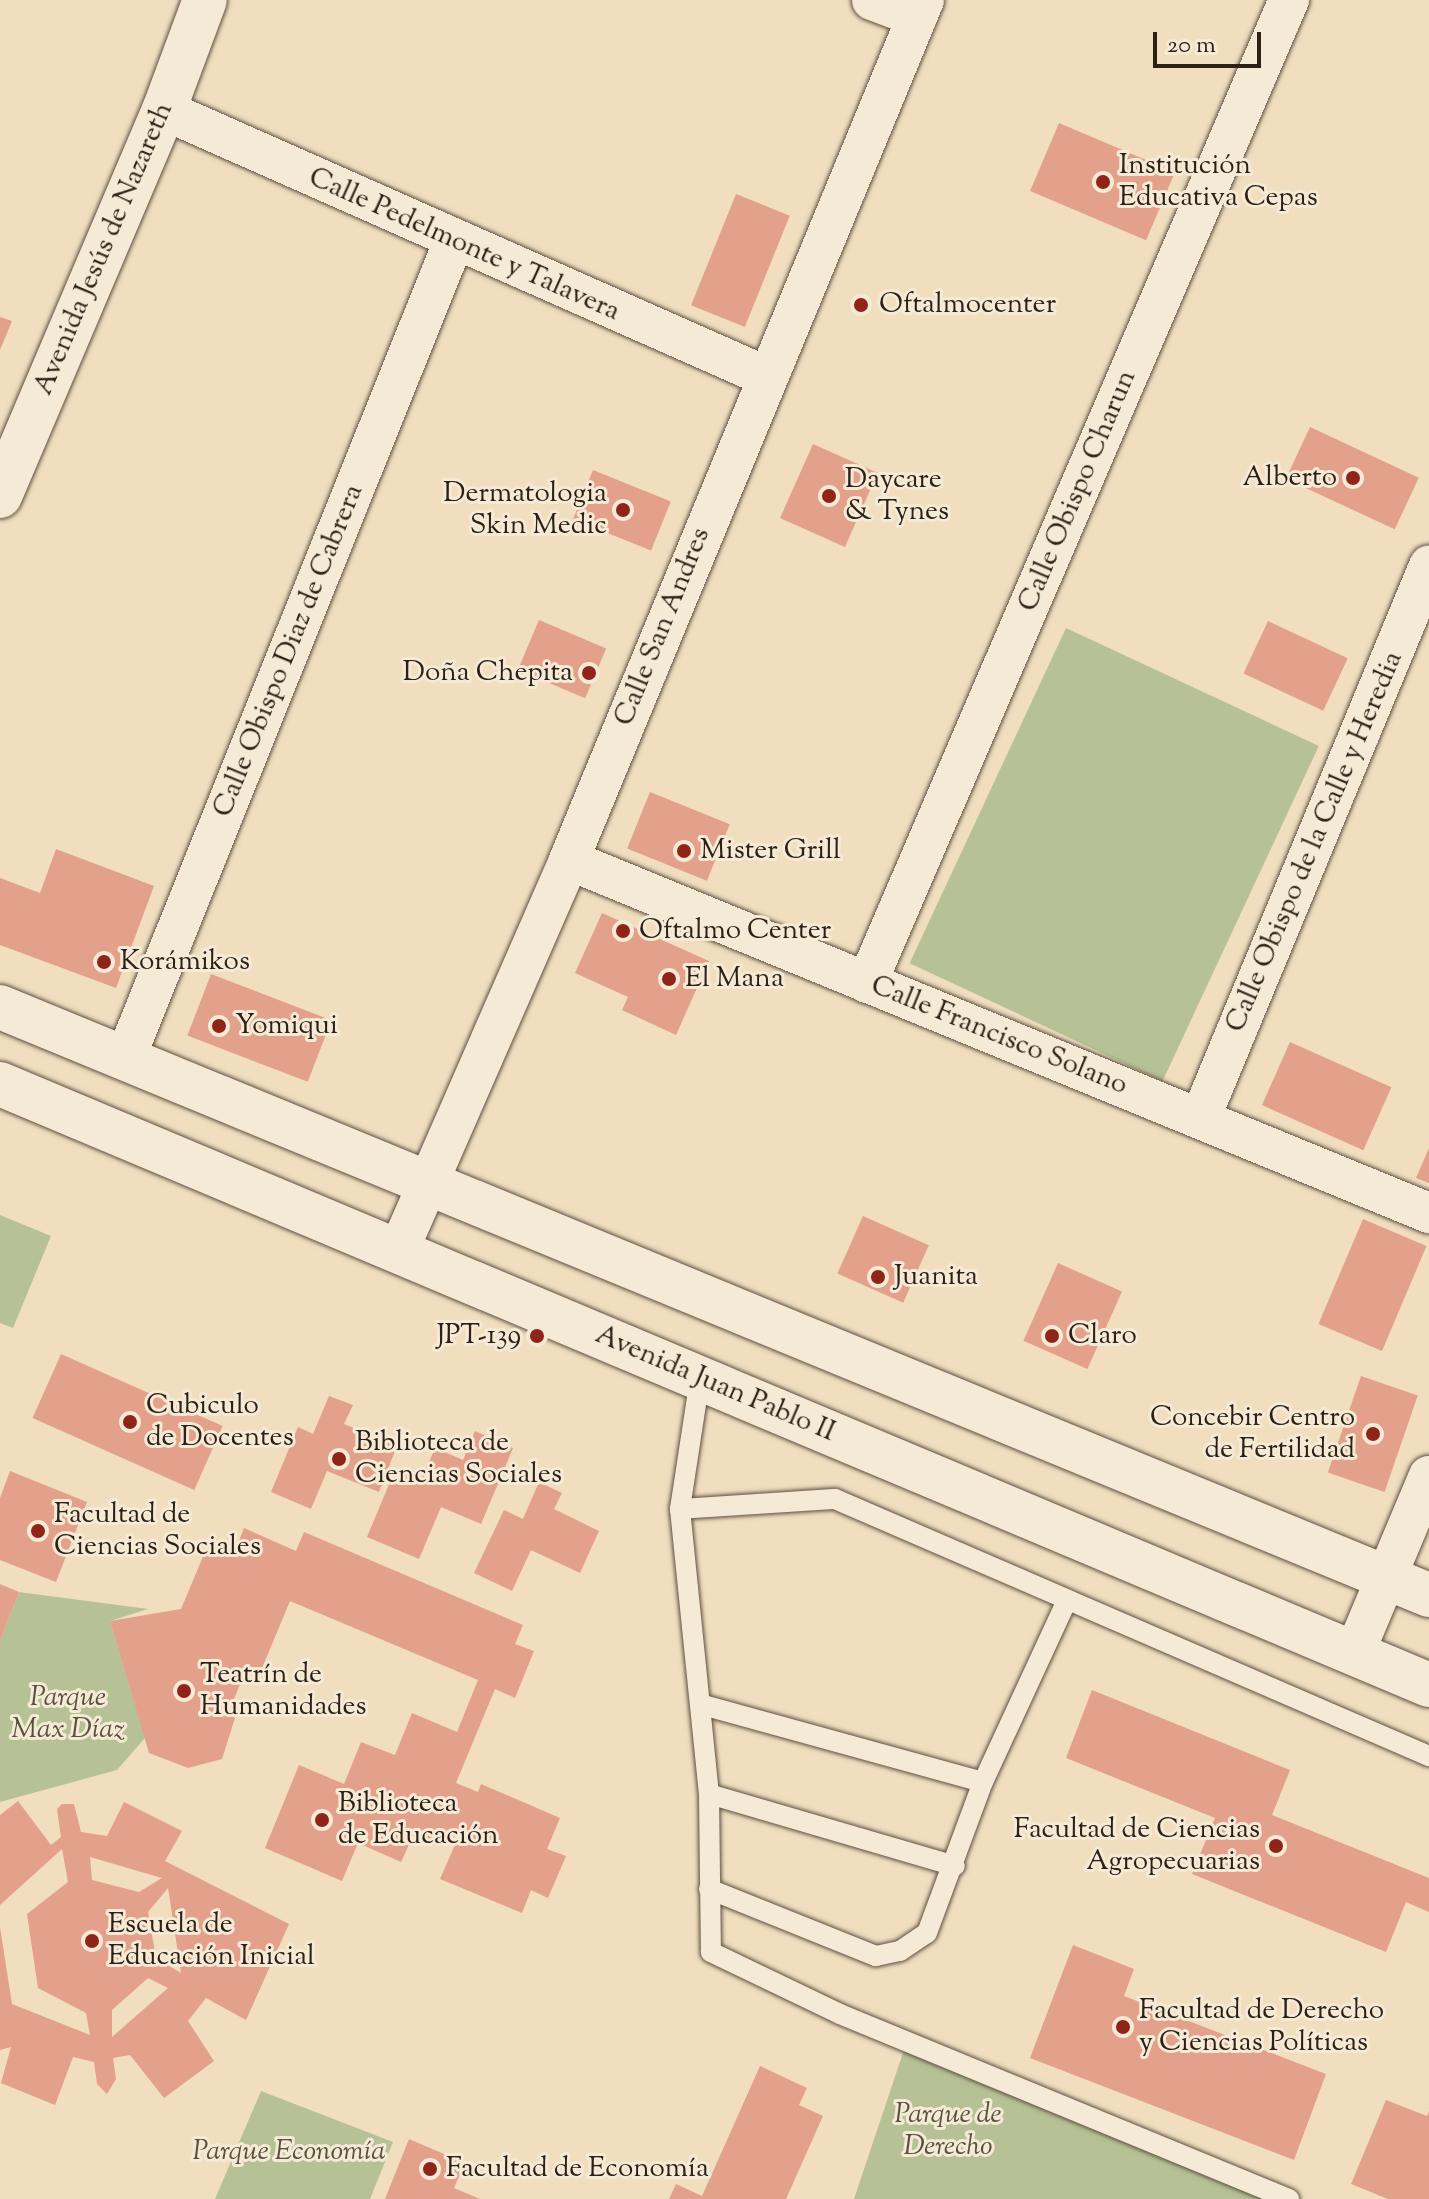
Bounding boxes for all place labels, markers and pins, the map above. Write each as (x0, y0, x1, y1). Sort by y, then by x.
place label: Institución Educativa Cepas (1119, 149, 1318, 215)
marker: Institución Educativa Cepas (1094, 173, 1112, 191)
place label: Oftalmocenter (879, 288, 1056, 322)
marker: Oftalmocenter (850, 294, 872, 316)
place label: Alberto (1243, 461, 1337, 495)
place label: Daycare & Tynes (845, 463, 949, 529)
marker: Alberto (1344, 469, 1362, 487)
place label: Dermatologia Skin Medic (443, 477, 607, 543)
marker: Daycare & Tynes (820, 487, 838, 505)
marker: Dermatologia Skin Medic (614, 501, 632, 519)
place label: Doña Chepita (403, 656, 573, 690)
marker: Doña Chepita (580, 664, 598, 682)
place label: Mister Grill (700, 834, 841, 868)
marker: Mister Grill (675, 842, 693, 860)
place label: Oftalmo Center (639, 914, 831, 948)
marker: Oftalmo Center (614, 922, 632, 940)
place label: Korámikos (120, 945, 250, 979)
marker: Korámikos (95, 953, 113, 971)
place label: El Mana (685, 962, 784, 996)
marker: El Mana (660, 970, 678, 988)
place label: Yomiqui (235, 1009, 338, 1043)
marker: Yomiqui (210, 1017, 228, 1035)
place label: Juanita (894, 1260, 978, 1294)
marker: Juanita (869, 1268, 887, 1286)
place label: JPT-139 (436, 1319, 521, 1353)
place label: Claro (1068, 1319, 1137, 1353)
marker: JPT-139 (528, 1327, 546, 1345)
marker: Claro (1043, 1327, 1061, 1345)
place label: Cubiculo de Docentes (146, 1389, 294, 1455)
place label: Concebir Centro de Fertilidad (1150, 1401, 1355, 1467)
marker: Cubiculo de Docentes (121, 1413, 139, 1431)
marker: Concebir Centro de Fertilidad (1362, 1423, 1384, 1445)
place label: Biblioteca de Ciencias Sociales (355, 1426, 562, 1492)
marker: Biblioteca de Ciencias Sociales (330, 1450, 348, 1468)
place label: Facultad de Ciencias Sociales (54, 1498, 261, 1564)
marker: Facultad de Ciencias Sociales (29, 1522, 47, 1540)
place label: Teatrín de Humanidades (200, 1658, 367, 1724)
marker: Teatrín de Humanidades (175, 1682, 193, 1700)
place label: Biblioteca de Educación (338, 1787, 499, 1853)
marker: Biblioteca de Educación (313, 1811, 331, 1829)
place label: Facultad de Ciencias Agropecuarias (1014, 1813, 1260, 1879)
marker: Facultad de Ciencias Agropecuarias (1267, 1837, 1285, 1855)
place label: Escuela de Educación Inicial (108, 1908, 315, 1974)
marker: Escuela de Educación Inicial (83, 1932, 101, 1950)
place label: Facultad de Derecho y Ciencias Políticas (1139, 1994, 1384, 2060)
marker: Facultad de Derecho y Ciencias Políticas (1114, 2018, 1132, 2036)
place label: Facultad de Economía (446, 2152, 709, 2186)
marker: Facultad de Economía (421, 2160, 439, 2178)

